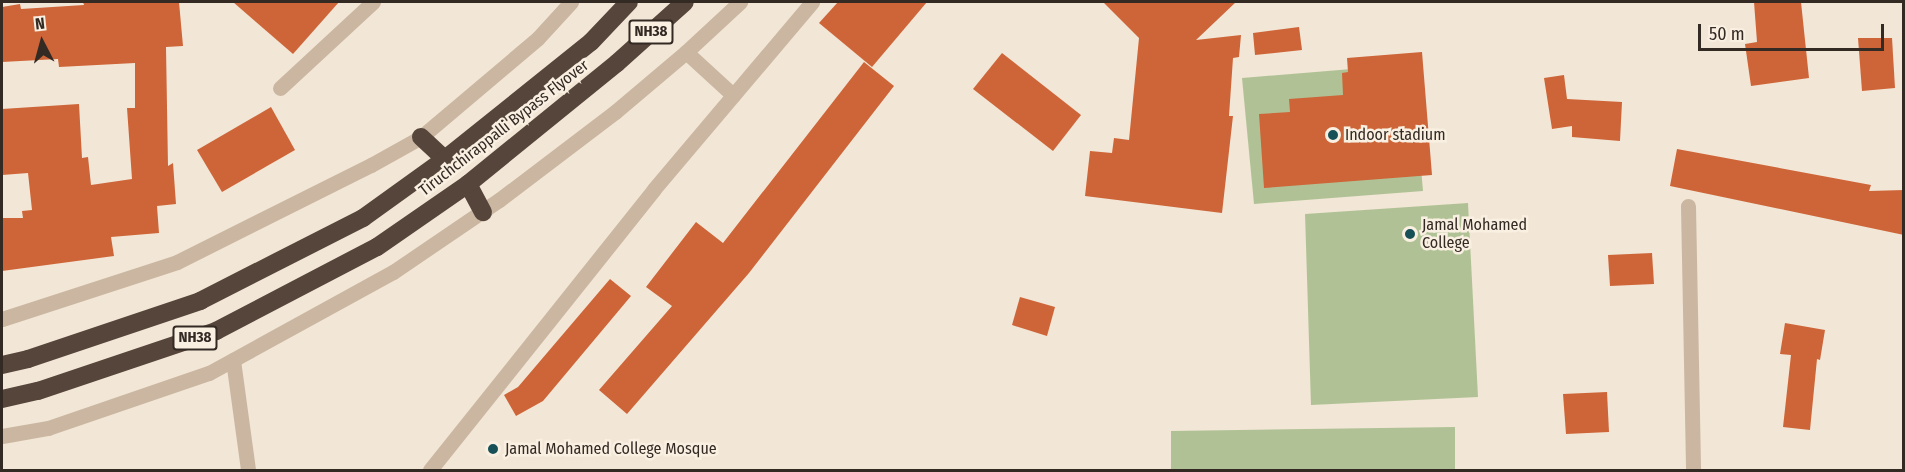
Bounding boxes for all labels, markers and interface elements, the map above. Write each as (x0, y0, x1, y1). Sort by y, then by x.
north arrow (12, 12, 72, 72)
scale bar (1701, 12, 1887, 50)
text: N (34, 14, 46, 34)
road number: NH38 (627, 20, 675, 44)
text: 50 m (1709, 23, 1745, 45)
street label: Tiruchchirappalli Bypass Flyover (415, 56, 593, 200)
place label: Indoor stadium (1345, 125, 1445, 145)
marker: Indoor stadium (1326, 128, 1340, 142)
place label: Jamal Mohamed College (1422, 215, 1527, 253)
marker: Jamal Mohamed College (1403, 227, 1417, 241)
road number: NH38 (171, 326, 219, 350)
place label: Jamal Mohamed College Mosque (505, 439, 717, 459)
marker: Jamal Mohamed College Mosque (486, 442, 500, 456)

